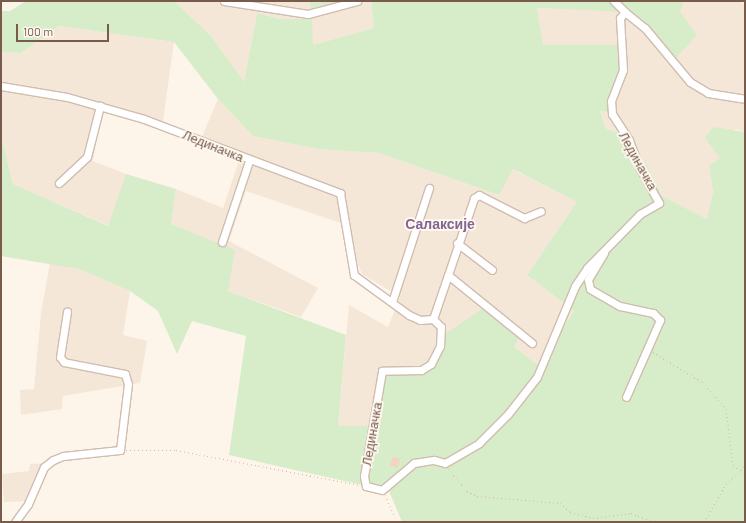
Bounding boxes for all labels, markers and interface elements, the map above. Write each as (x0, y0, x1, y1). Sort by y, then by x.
scale bar (18, 16, 111, 42)
text: 100 m (23, 24, 53, 38)
street label: Лединачка (180, 127, 246, 165)
street label: Лединачка (616, 129, 660, 193)
district label: Салаксије (405, 216, 475, 232)
street label: Лединачка (359, 401, 385, 467)

